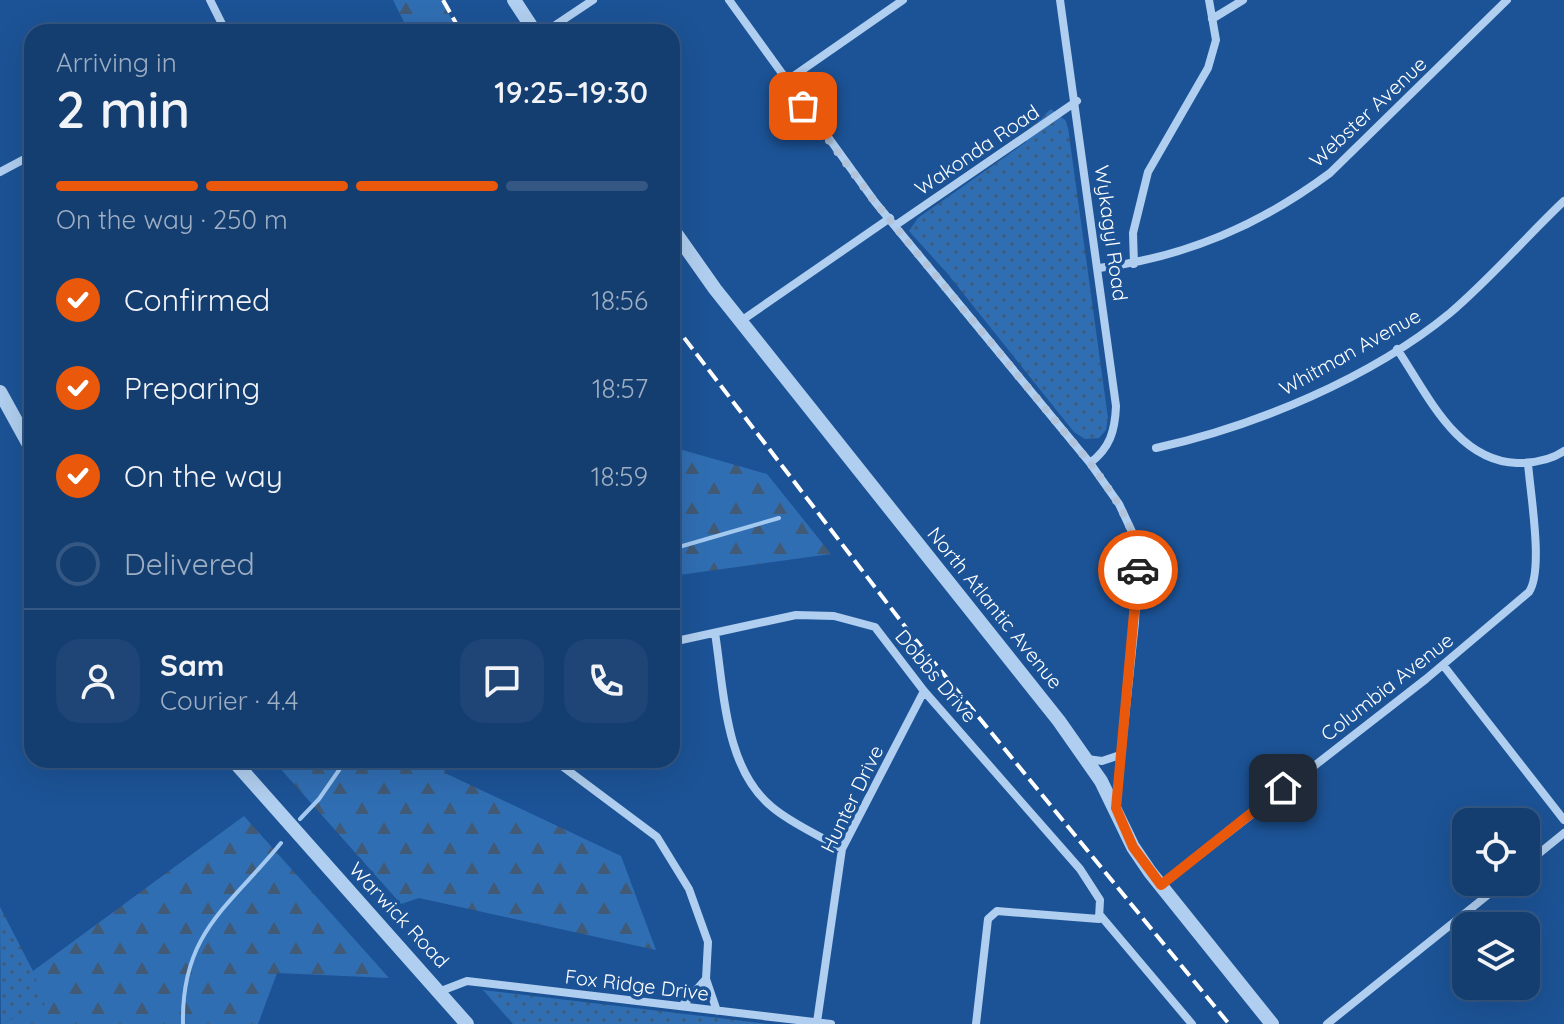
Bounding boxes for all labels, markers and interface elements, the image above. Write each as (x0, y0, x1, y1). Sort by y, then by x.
text: Arriving in (56, 46, 177, 79)
street label: Webster Avenue (1304, 51, 1432, 172)
pin (769, 72, 837, 140)
text: 19:25–19:30 (494, 73, 648, 111)
text: 2 min (56, 76, 190, 141)
icon: bag (781, 84, 825, 128)
street label: Wakonda Road (910, 99, 1044, 200)
street label: Wykagyl Road (1090, 163, 1133, 302)
text: On the way · 250 m (56, 203, 288, 236)
icon: check (56, 278, 100, 322)
text: Confirmed (124, 281, 270, 319)
text: 18:56 (591, 284, 648, 317)
street label: Whitman Avenue (1275, 302, 1425, 401)
icon: check (56, 366, 100, 410)
text: Preparing (124, 369, 260, 407)
text: 18:57 (592, 372, 648, 405)
icon: check (56, 454, 100, 498)
text: On the way (124, 457, 283, 495)
text: 18:59 (591, 460, 648, 493)
street label: North Atlantic Avenue (922, 522, 1068, 694)
courier (1098, 530, 1178, 610)
text: Delivered (124, 545, 255, 583)
icon: car (1116, 548, 1160, 592)
street label: Dobbs Drive (890, 624, 983, 727)
street label: Columbia Avenue (1315, 627, 1458, 746)
button: person (56, 639, 140, 723)
button: chat (460, 639, 544, 723)
button: phone (564, 639, 648, 723)
text: Sam (160, 646, 224, 684)
text: Courier · 4.4 (160, 684, 298, 717)
street label: Hunter Drive (815, 741, 888, 857)
pin (1249, 754, 1317, 822)
icon: home (1261, 766, 1305, 810)
map controls (1452, 808, 1540, 1000)
button: locate (1452, 808, 1540, 896)
street label: Warwick Road (344, 857, 455, 973)
button: layers (1452, 912, 1540, 1000)
street label: Fox Ridge Drive (564, 963, 710, 1006)

